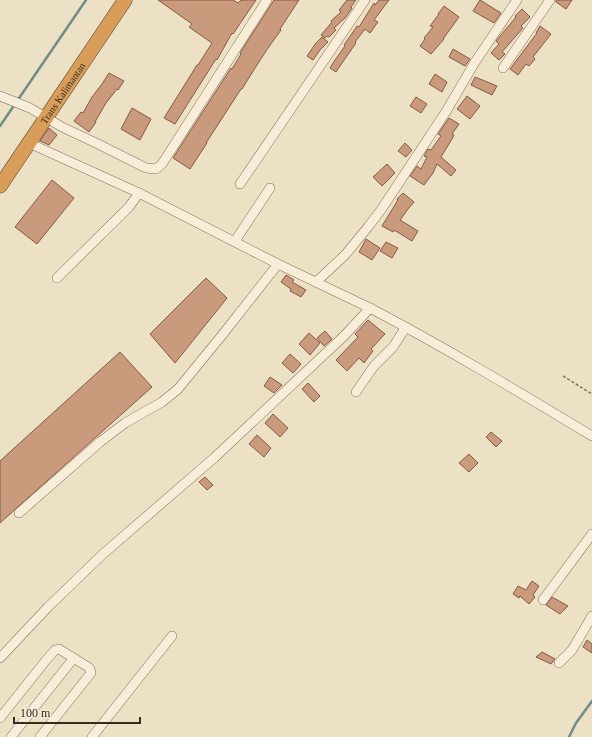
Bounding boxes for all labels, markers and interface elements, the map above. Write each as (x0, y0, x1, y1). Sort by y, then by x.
street label: Trans Kalimantan (38, 60, 87, 126)
scale bar (14, 699, 140, 725)
text: 100 m (20, 706, 51, 720)

